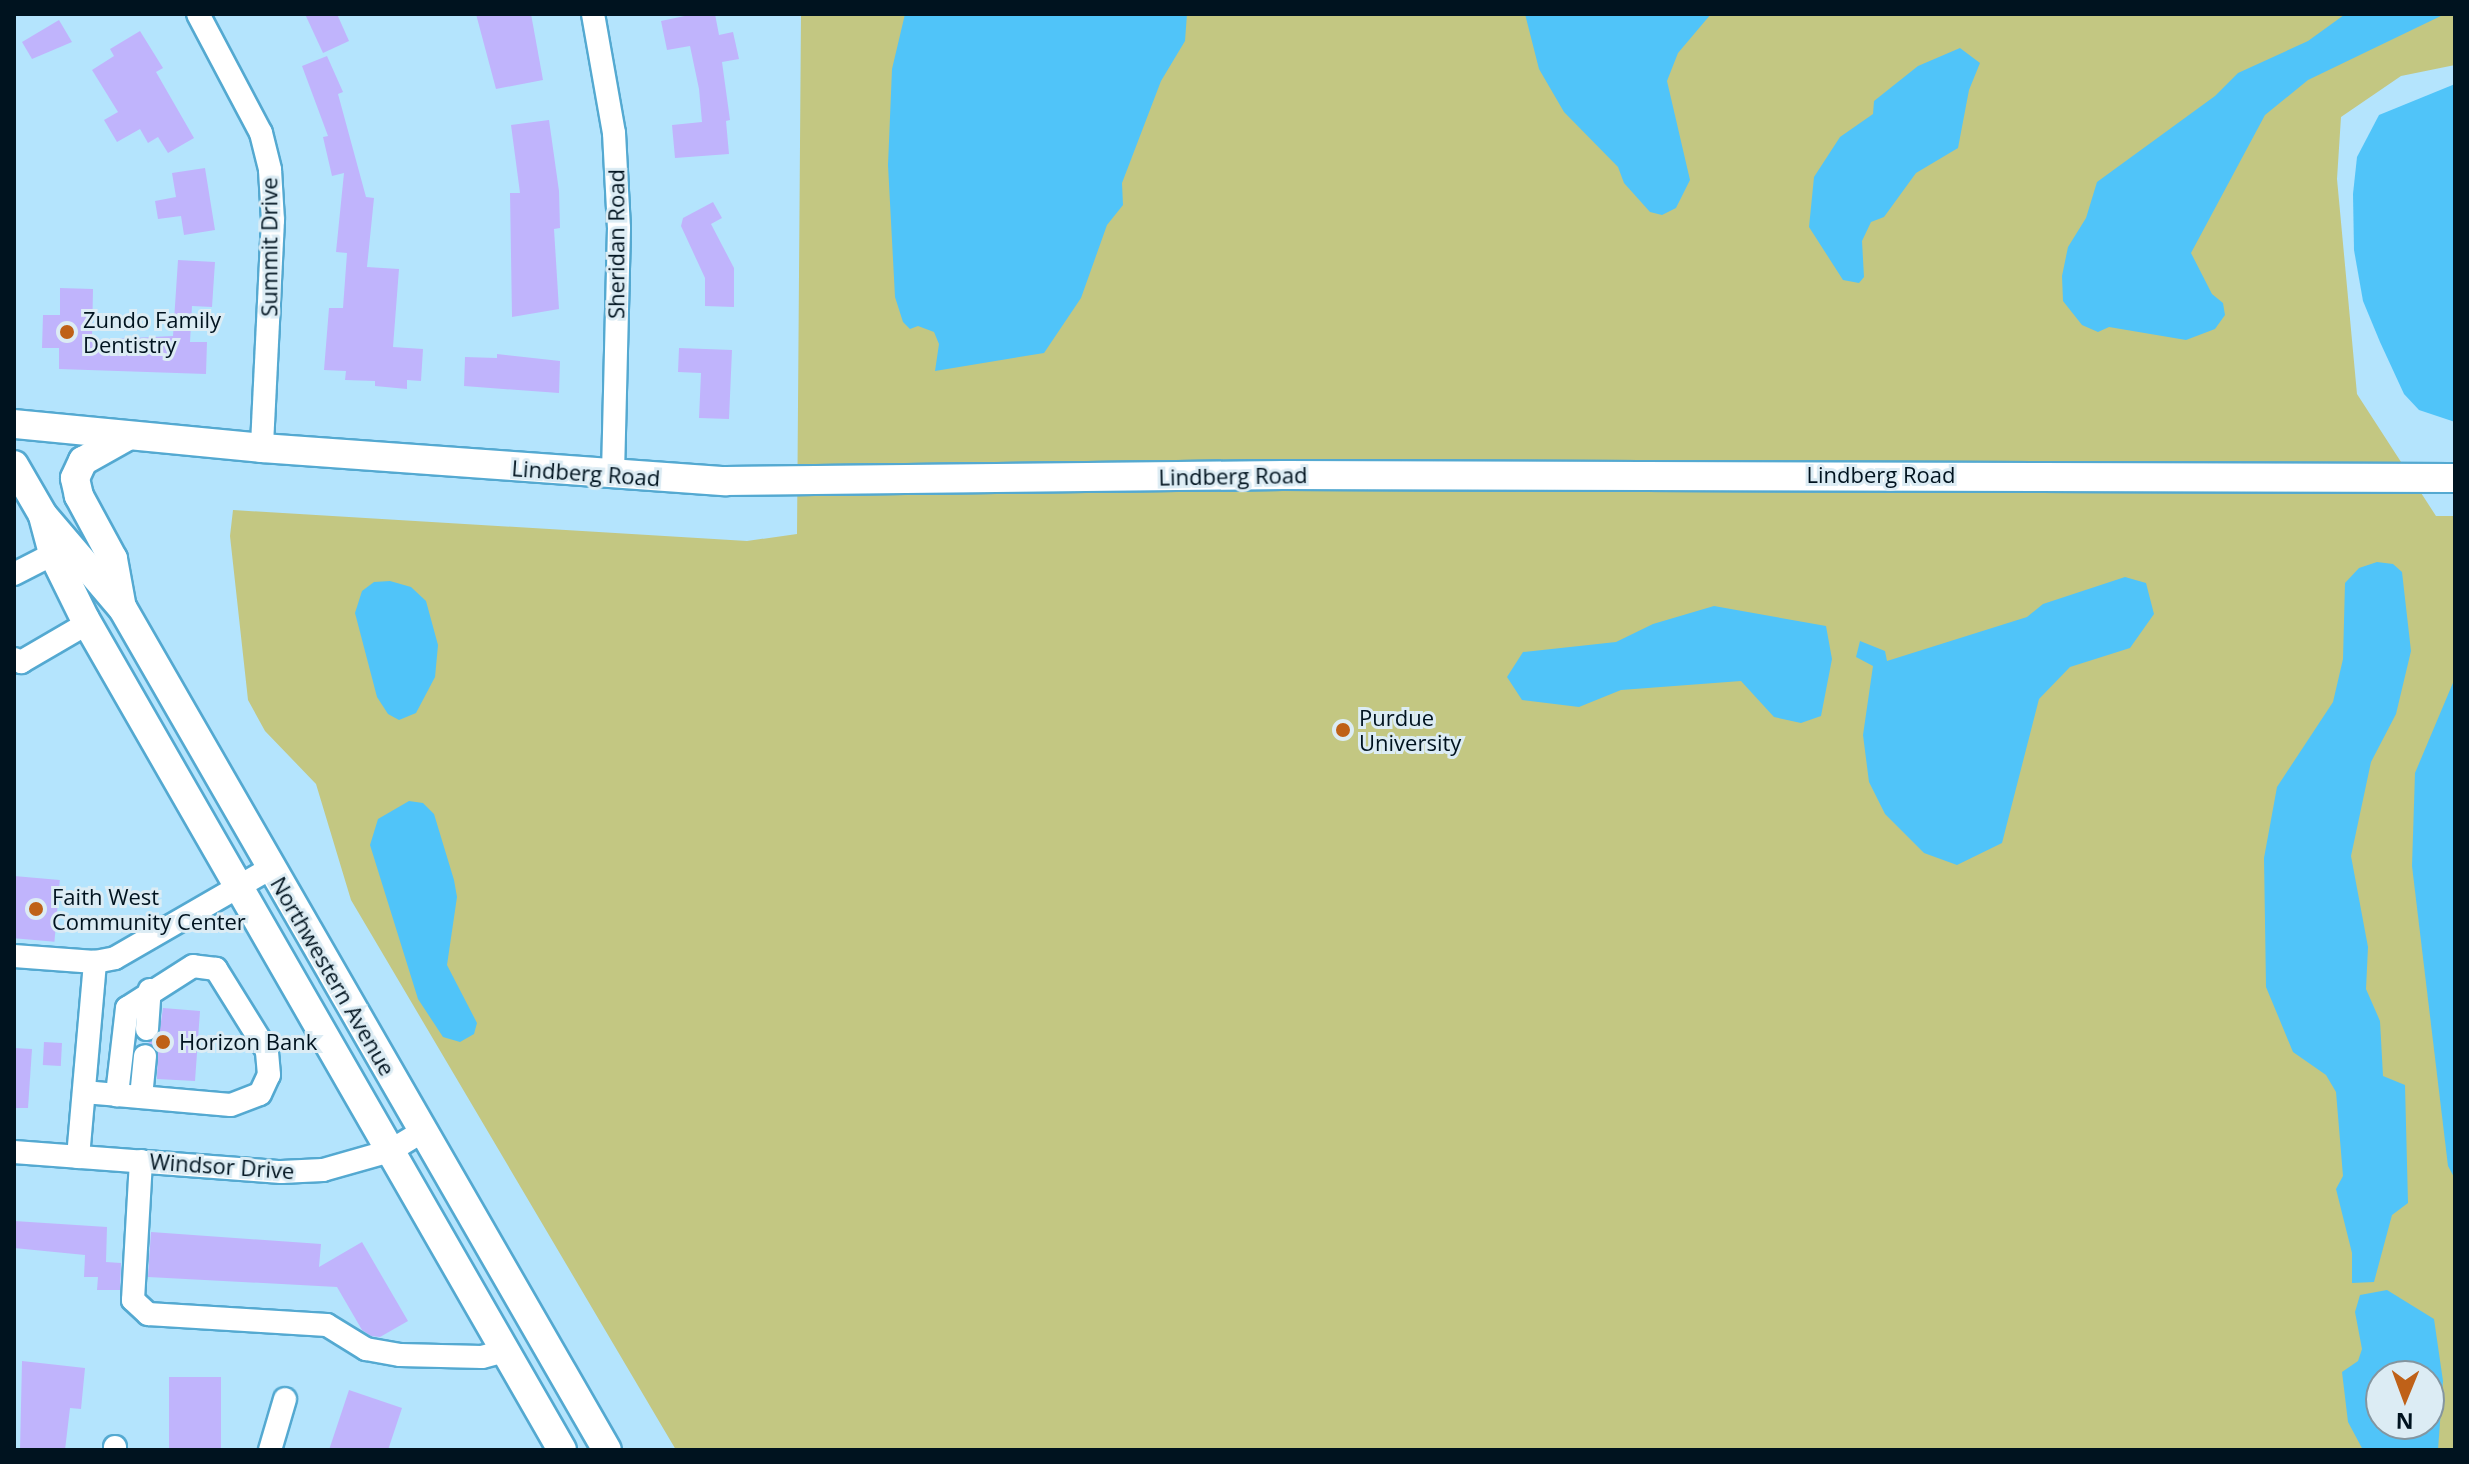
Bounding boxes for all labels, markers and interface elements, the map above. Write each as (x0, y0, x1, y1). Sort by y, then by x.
street label: Sheridan Road (603, 169, 629, 319)
street label: Summit Drive (256, 177, 282, 317)
place label: Zundo Family Dentistry (83, 306, 221, 358)
marker: Zundo Family Dentistry (58, 323, 76, 341)
street label: Lindberg Road (511, 455, 661, 491)
street label: Lindberg Road (1158, 462, 1308, 490)
street label: Lindberg Road (1807, 462, 1955, 488)
place label: Purdue University (1359, 704, 1461, 756)
marker: Purdue University (1334, 721, 1352, 739)
street label: Northwestern Avenue (265, 872, 401, 1080)
place label: Faith West Community Center (52, 883, 246, 934)
marker: Faith West Community Center (27, 900, 45, 918)
place label: Horizon Bank (179, 1029, 317, 1055)
marker: Horizon Bank (154, 1033, 172, 1051)
street label: Windsor Drive (149, 1148, 295, 1184)
north arrow (2365, 1360, 2445, 1440)
text: N (2395, 1407, 2414, 1437)

